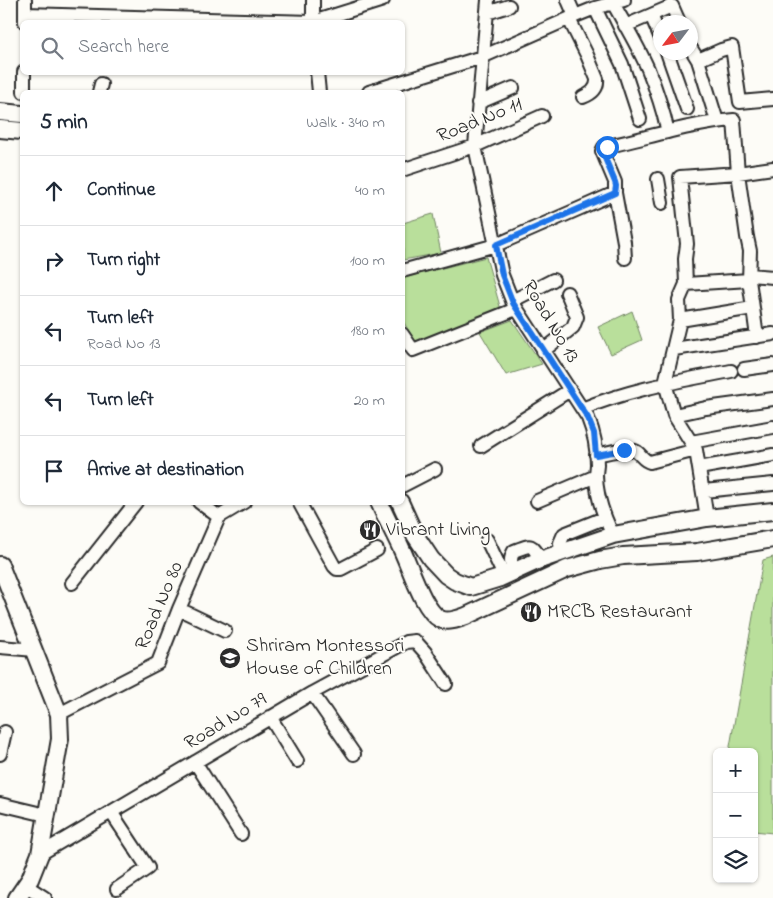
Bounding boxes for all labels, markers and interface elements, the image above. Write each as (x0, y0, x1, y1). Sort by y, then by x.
north arrow (653, 15, 698, 60)
search box (20, 20, 405, 75)
icon: search (38, 34, 66, 62)
text: Search here (78, 34, 169, 61)
street label: Road No 11 (433, 91, 527, 151)
text: 5 min (40, 108, 88, 138)
text: Walk · 340 m (306, 111, 385, 135)
route start (596, 136, 619, 159)
icon: ahead (40, 177, 68, 205)
text: Continue (87, 177, 155, 204)
text: 40 m (355, 179, 385, 203)
icon: right (40, 247, 68, 275)
text: Turn right (87, 247, 160, 274)
text: 100 m (350, 249, 385, 273)
street label: Road No 13 (514, 275, 586, 369)
text: Turn left (87, 305, 154, 332)
icon: left (40, 317, 68, 345)
text: 180 m (351, 319, 385, 343)
text: Road No 13 (87, 332, 161, 356)
icon: left (40, 387, 68, 415)
text: Turn left (87, 387, 154, 414)
text: 20 m (354, 389, 385, 413)
route end (613, 439, 636, 462)
icon: arrive (40, 457, 68, 485)
text: Arrive at destination (87, 457, 244, 484)
place label: Vibrant Living (385, 516, 490, 546)
restaurant icon: Vibrant Living (358, 518, 382, 542)
street label: Road No 80 (128, 557, 192, 655)
place label: MRCB Restaurant (547, 598, 693, 627)
restaurant icon: MRCB Restaurant (519, 600, 543, 624)
place label: Shriram Montessori House of Children (246, 632, 404, 684)
school or university icon: Shriram Montessori House of Children (218, 646, 242, 670)
street label: Road No 79 (179, 686, 273, 758)
map controls (713, 748, 758, 883)
button: + (713, 748, 758, 793)
button: − (713, 793, 758, 838)
button: layers (713, 838, 758, 883)

